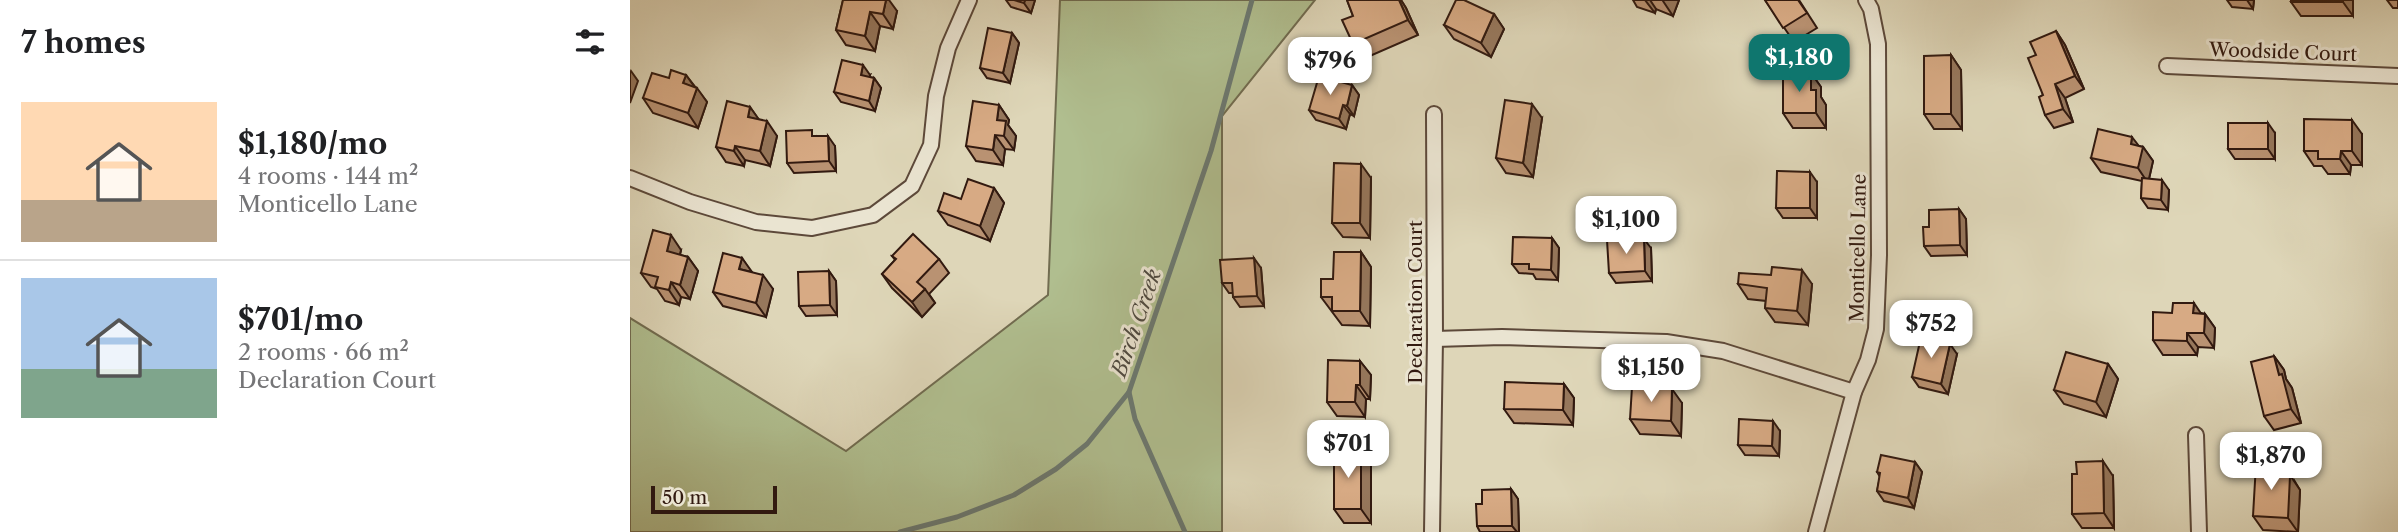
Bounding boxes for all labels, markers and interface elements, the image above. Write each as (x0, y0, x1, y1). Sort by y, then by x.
icon: filters (571, 23, 609, 61)
text: 7 homes (21, 24, 146, 61)
pin: $1,180 (1742, 34, 1856, 94)
pin: $796 (1289, 38, 1371, 97)
street label: Woodside Court (2208, 38, 2358, 66)
text: $1,180 (1765, 43, 1833, 71)
text: $796 (1304, 46, 1356, 74)
text: $1,180/mo (238, 125, 387, 162)
icon: home (77, 130, 161, 214)
text: 4 rooms · 144 m² (238, 162, 418, 190)
street label: Monticello Lane (1845, 174, 1871, 322)
text: Monticello Lane (238, 190, 418, 218)
pin: $1,100 (1569, 196, 1683, 256)
text: $1,100 (1592, 205, 1660, 233)
street label: Declaration Court (1404, 220, 1427, 384)
water label: Birch Creek (1105, 266, 1166, 382)
pin: $752 (1890, 300, 1972, 360)
text: $701/mo (238, 301, 363, 338)
icon: home (77, 306, 161, 390)
text: $752 (1906, 309, 1956, 337)
text: 2 rooms · 66 m² (238, 338, 409, 366)
pin: $1,150 (1594, 344, 1708, 404)
text: $1,150 (1617, 353, 1685, 381)
text: Declaration Court (238, 366, 436, 394)
pin: $701 (1307, 420, 1389, 480)
text: $701 (1323, 429, 1373, 457)
pin: $1,870 (2214, 433, 2328, 492)
text: $1,870 (2236, 441, 2306, 469)
scale bar (651, 483, 777, 515)
text: 50 m (662, 486, 707, 509)

